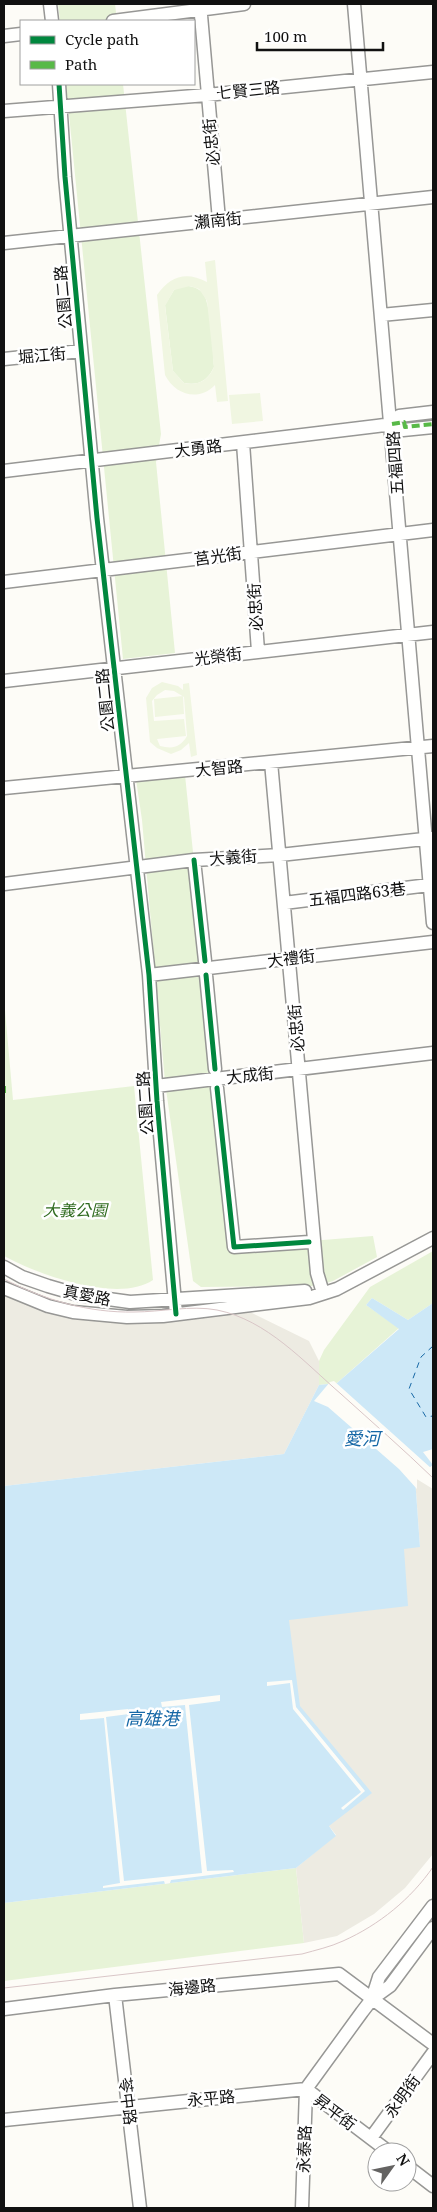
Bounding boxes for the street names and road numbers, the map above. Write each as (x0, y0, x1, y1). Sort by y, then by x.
street label: 七賢三路 (215, 76, 281, 104)
street label: 必忠街 (198, 117, 224, 167)
street label: 瀨南街 (193, 207, 243, 233)
street label: 公園二路 (49, 264, 77, 330)
street label: 堀江街 (17, 342, 67, 368)
street label: 五福四路 (382, 430, 408, 496)
street label: 大勇路 (173, 434, 223, 462)
street label: 莒光街 (193, 542, 243, 570)
street label: 必忠街 (243, 582, 267, 632)
street label: 光榮街 (193, 642, 243, 670)
street label: 公園二路 (91, 667, 119, 733)
street label: 大智路 (194, 755, 244, 781)
street label: 大義街 (208, 844, 258, 870)
street label: 五福四路63巷 (307, 877, 407, 911)
street label: 大禮街 (266, 944, 316, 972)
street label: 必忠街 (283, 1003, 309, 1053)
street label: 大成街 (225, 1062, 275, 1088)
street label: 公園二路 (132, 1070, 158, 1136)
street label: 真愛路 (61, 1280, 113, 1310)
street label: 海邊路 (167, 1974, 217, 2000)
street label: 永明街 (379, 2070, 425, 2122)
street label: 苓中路 (114, 2076, 142, 2126)
street label: 永平路 (186, 2085, 236, 2111)
street label: 昇平街 (309, 2089, 361, 2135)
street label: 永泰路 (292, 2125, 316, 2173)

